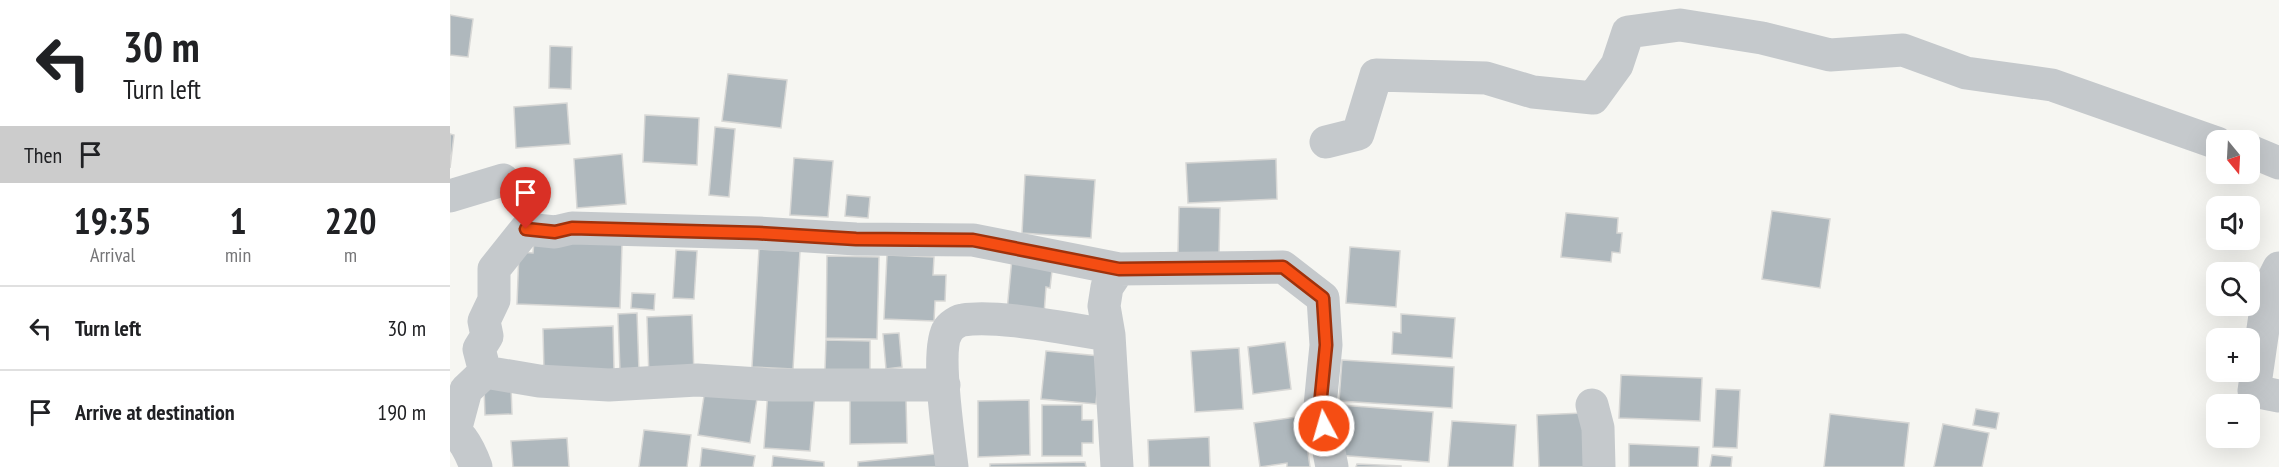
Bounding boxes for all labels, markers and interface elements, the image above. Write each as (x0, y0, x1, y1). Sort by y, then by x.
text: 30 m (123, 19, 200, 74)
icon: left (24, 24, 102, 102)
text: Turn left (123, 72, 201, 106)
north arrow (2206, 130, 2260, 184)
map controls (2206, 130, 2260, 448)
icon: arrive (74, 138, 107, 171)
text: Then (24, 141, 62, 169)
pin (500, 167, 551, 229)
icon: arrive (509, 176, 542, 209)
button: sound (2206, 196, 2260, 250)
text: 19:35 (74, 197, 151, 244)
text: 1 (229, 197, 247, 244)
text: 220 (325, 197, 376, 244)
text: Arrival (90, 242, 135, 268)
text: min (225, 242, 251, 268)
text: m (344, 242, 357, 268)
button: search (2206, 262, 2260, 316)
icon: left (24, 312, 57, 345)
text: Turn left (75, 314, 141, 342)
text: 30 m (387, 314, 426, 342)
button: + (2206, 328, 2260, 382)
position arrow (1292, 394, 1356, 458)
button: − (2206, 394, 2260, 448)
icon: arrive (24, 396, 57, 429)
text: Arrive at destination (75, 398, 235, 426)
text: 190 m (377, 398, 426, 426)

